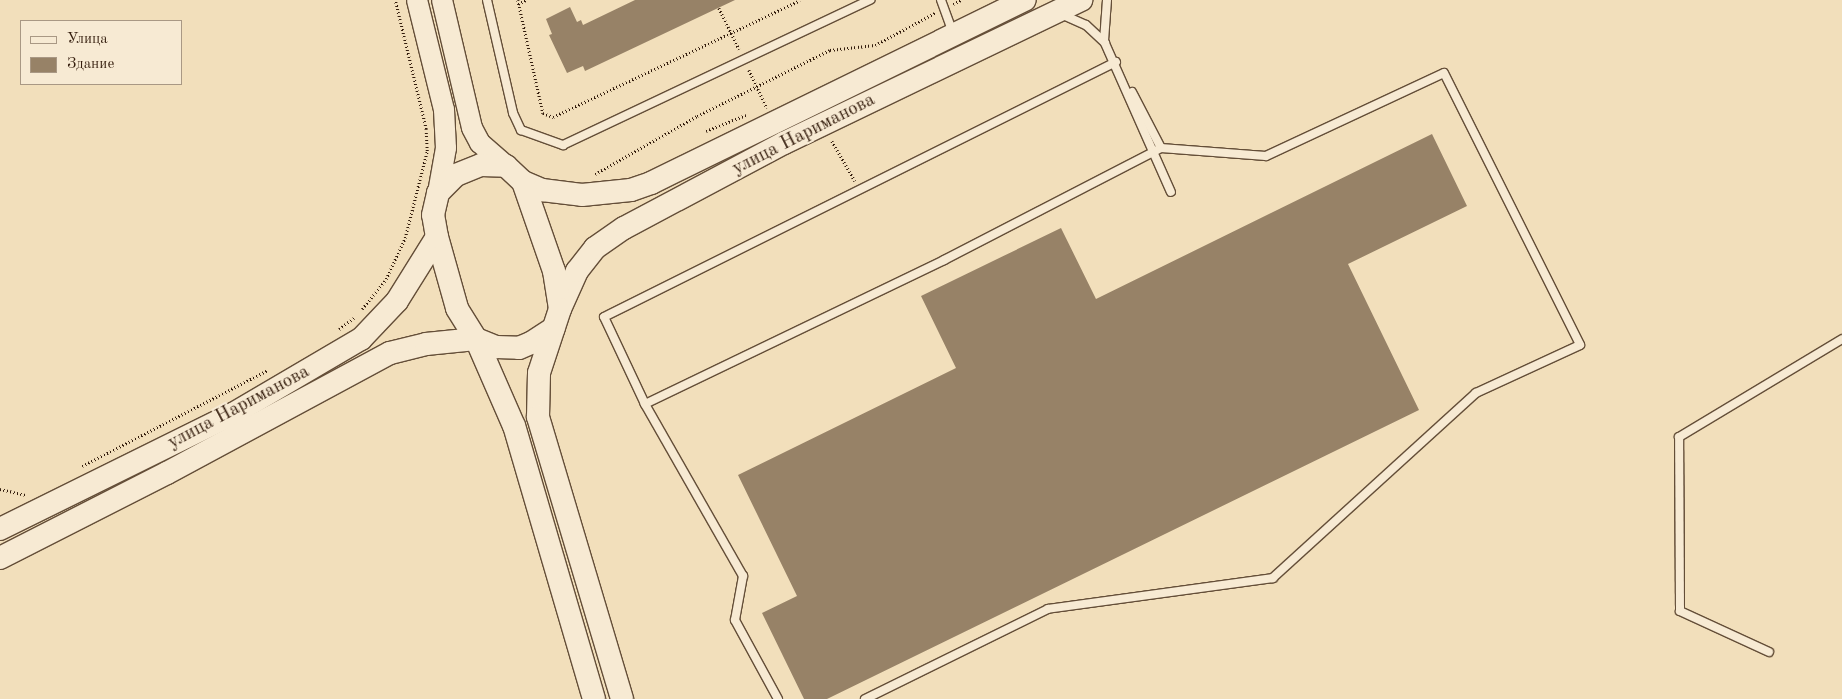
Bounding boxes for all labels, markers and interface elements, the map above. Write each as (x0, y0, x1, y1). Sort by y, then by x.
legend (20, 20, 182, 85)
text: Улица (67, 32, 108, 47)
text: Здание (67, 57, 114, 72)
street label: улица Нариманова (729, 89, 879, 181)
street label: улица Нариманова (164, 361, 314, 455)

